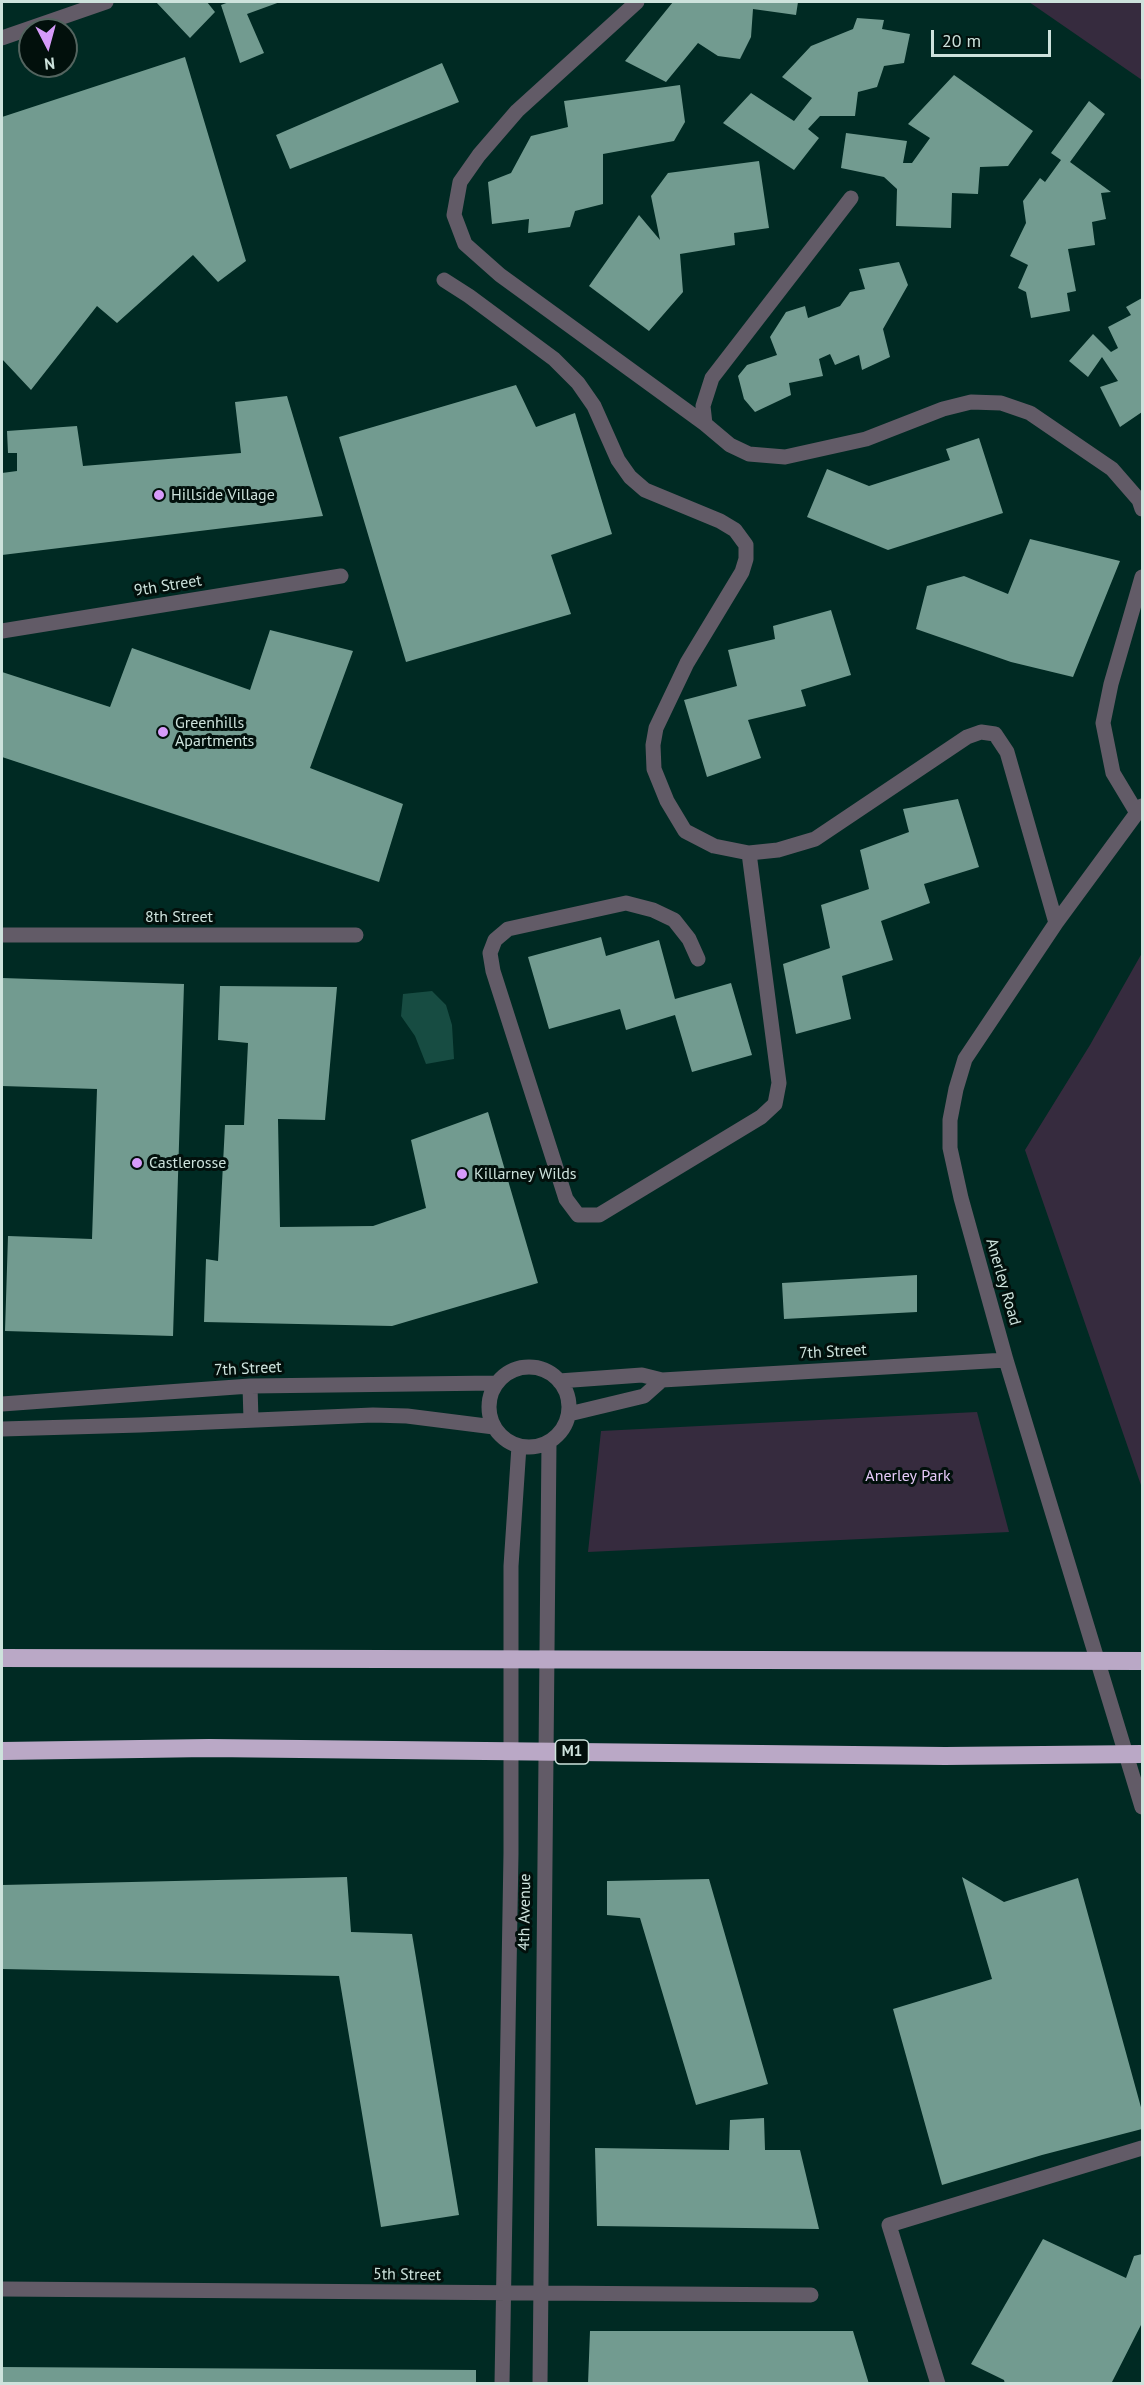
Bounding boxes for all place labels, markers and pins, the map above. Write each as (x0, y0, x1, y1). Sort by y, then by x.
place label: Hillside Village (171, 485, 275, 505)
marker: Hillside Village (152, 488, 166, 502)
place label: Greenhills Apartments (175, 713, 254, 751)
marker: Greenhills Apartments (156, 725, 170, 739)
place label: Castlerosse (149, 1153, 226, 1173)
marker: Castlerosse (130, 1156, 144, 1170)
place label: Killarney Wilds (474, 1164, 577, 1184)
marker: Killarney Wilds (455, 1167, 469, 1181)

